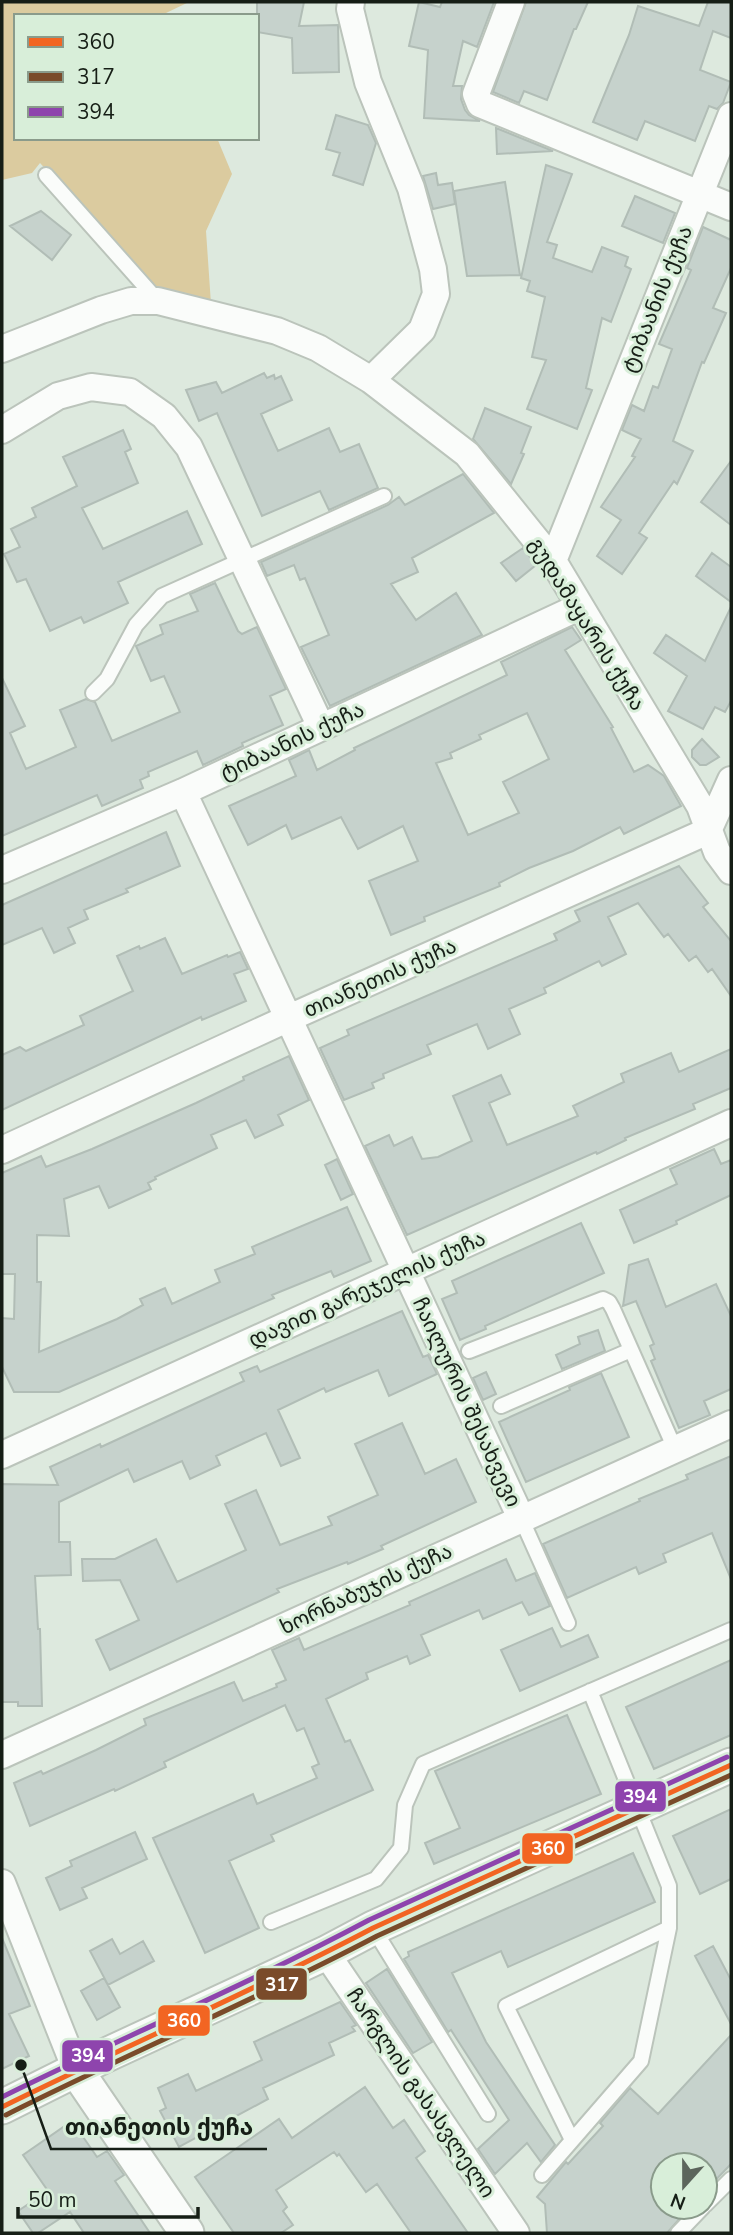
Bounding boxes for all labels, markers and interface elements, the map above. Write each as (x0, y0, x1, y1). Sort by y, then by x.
legend (14, 14, 259, 140)
text: 360 (77, 28, 115, 56)
text: 317 (77, 63, 115, 91)
text: 394 (77, 98, 115, 126)
street label: ტიბაანის ქუჩა (615, 221, 699, 377)
street label: გუდამაყარის ქუჩა (522, 532, 652, 716)
street label: ტიბაანის ქუჩა (215, 695, 369, 787)
street label: თიანეთის ქუჩა (299, 932, 461, 1024)
street label: დავით გარეჯელის ქუჩა (244, 1224, 490, 1354)
street label: ჩაილურის შესახვევი (406, 1293, 528, 1511)
street label: ხორნაბუჯის ქუჩა (275, 1537, 457, 1641)
line badge: 394 (614, 1780, 667, 1813)
text: 394 (623, 1784, 657, 1810)
line badge: 360 (521, 1832, 574, 1865)
text: 360 (531, 1836, 565, 1862)
line badge: 317 (255, 1967, 308, 2001)
text: 317 (265, 1972, 299, 1998)
street label: ჩარგლის გასასვლელი (340, 1983, 502, 2203)
line badge: 360 (157, 2004, 211, 2037)
text: 360 (167, 2008, 201, 2034)
line badge: 394 (61, 2039, 114, 2073)
text: 394 (71, 2043, 105, 2069)
callout: თიანეთის ქუჩა (51, 2105, 267, 2149)
text: თიანეთის ქუჩა (65, 2112, 253, 2143)
north arrow (649, 2151, 719, 2221)
scale bar (18, 2176, 198, 2220)
text: 50 m (28, 2186, 77, 2214)
text: N (667, 2186, 690, 2216)

